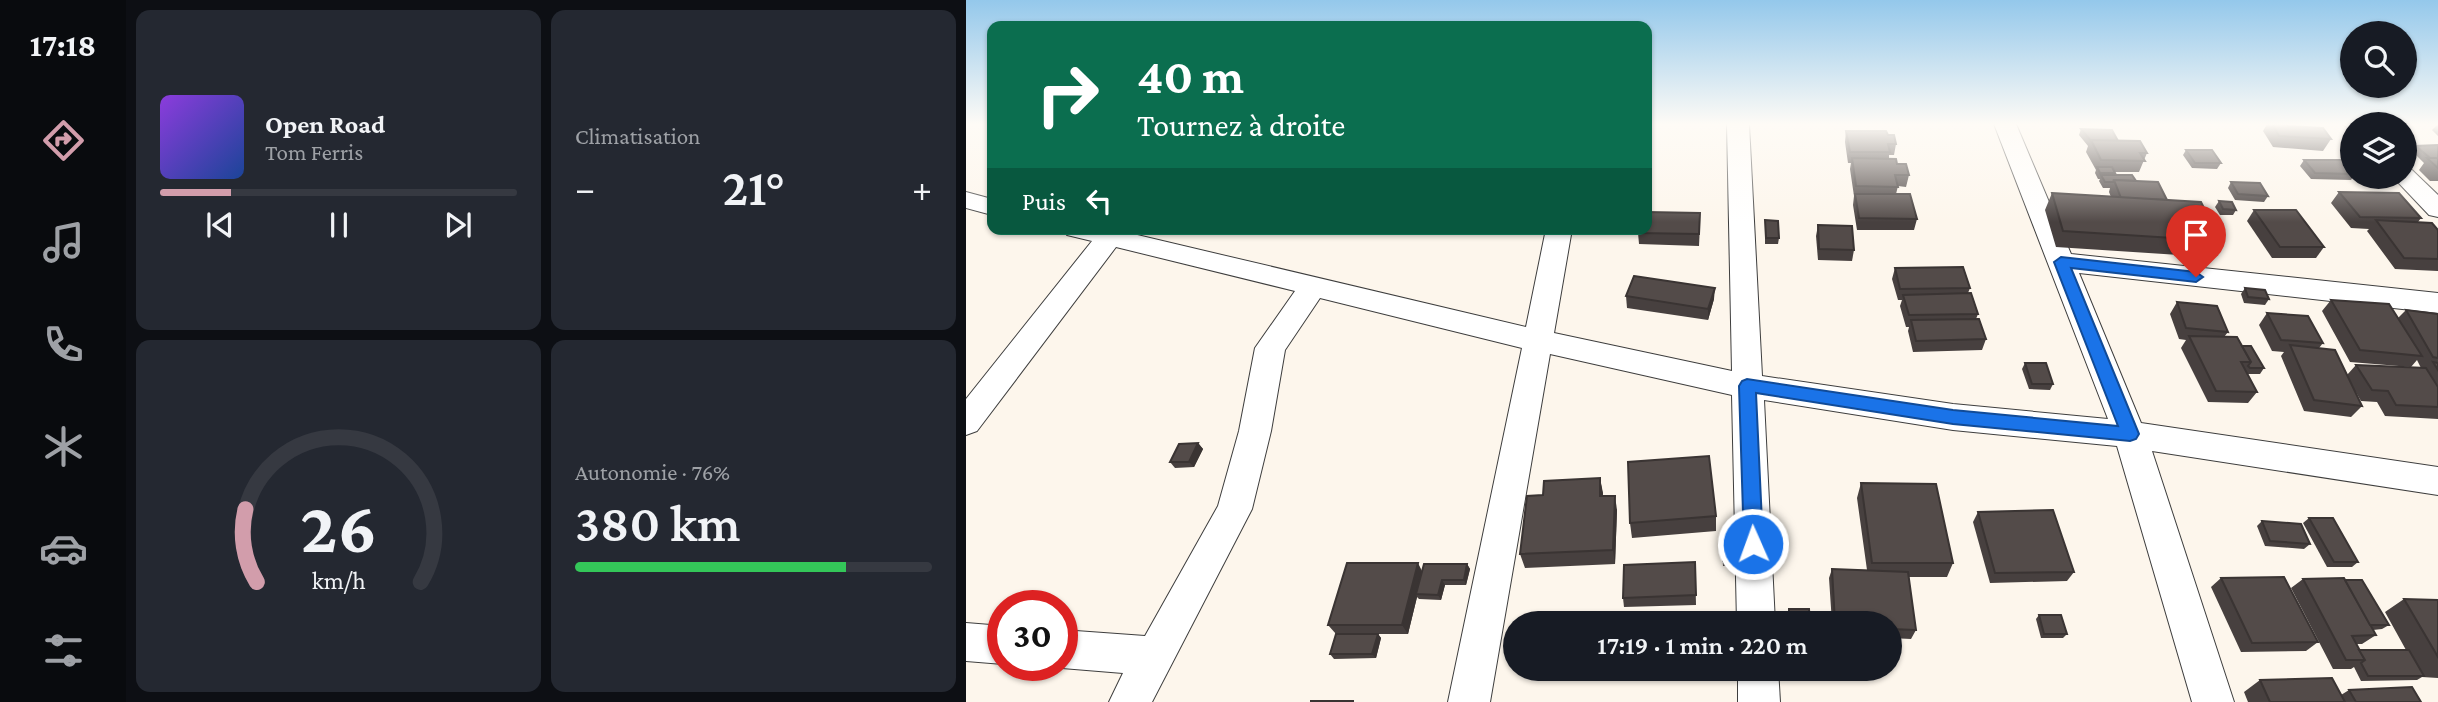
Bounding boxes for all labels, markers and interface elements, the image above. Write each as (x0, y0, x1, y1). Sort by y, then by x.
map controls (2340, 21, 2417, 189)
button: search (2340, 21, 2417, 98)
text: 17:18 (30, 27, 96, 63)
icon: right (1022, 49, 1113, 140)
text: 40 m (1137, 49, 1244, 104)
text: Tournez à droite (1137, 107, 1345, 143)
text: Open Road (265, 110, 385, 139)
button: layers (2340, 112, 2417, 189)
icon: directions (39, 116, 88, 165)
text: Climatisation (575, 123, 700, 149)
text: Tom Ferris (265, 139, 363, 165)
text: 21° (722, 158, 785, 216)
text: − (575, 167, 595, 209)
text: + (912, 167, 932, 209)
icon: left (1080, 182, 1118, 220)
text: Puis (1022, 187, 1066, 216)
pin (2166, 205, 2226, 277)
icon: previous (201, 206, 239, 244)
icon: pause (320, 206, 358, 244)
icon: next (439, 206, 477, 244)
icon: arrive (2177, 216, 2215, 254)
icon: music (39, 218, 88, 267)
icon: phone (39, 320, 88, 369)
icon: climate (39, 422, 88, 471)
text: Autonomie · 76% (575, 459, 730, 485)
text: 26 (300, 487, 377, 568)
text: 380 km (575, 494, 740, 552)
position arrow (1716, 507, 1790, 581)
icon: car (39, 524, 88, 573)
text: km/h (312, 567, 365, 594)
speed limit sign: 30 (987, 590, 1078, 681)
icon: filters (39, 626, 88, 675)
text: 17:19 · 1 min · 220 m (1597, 631, 1808, 660)

